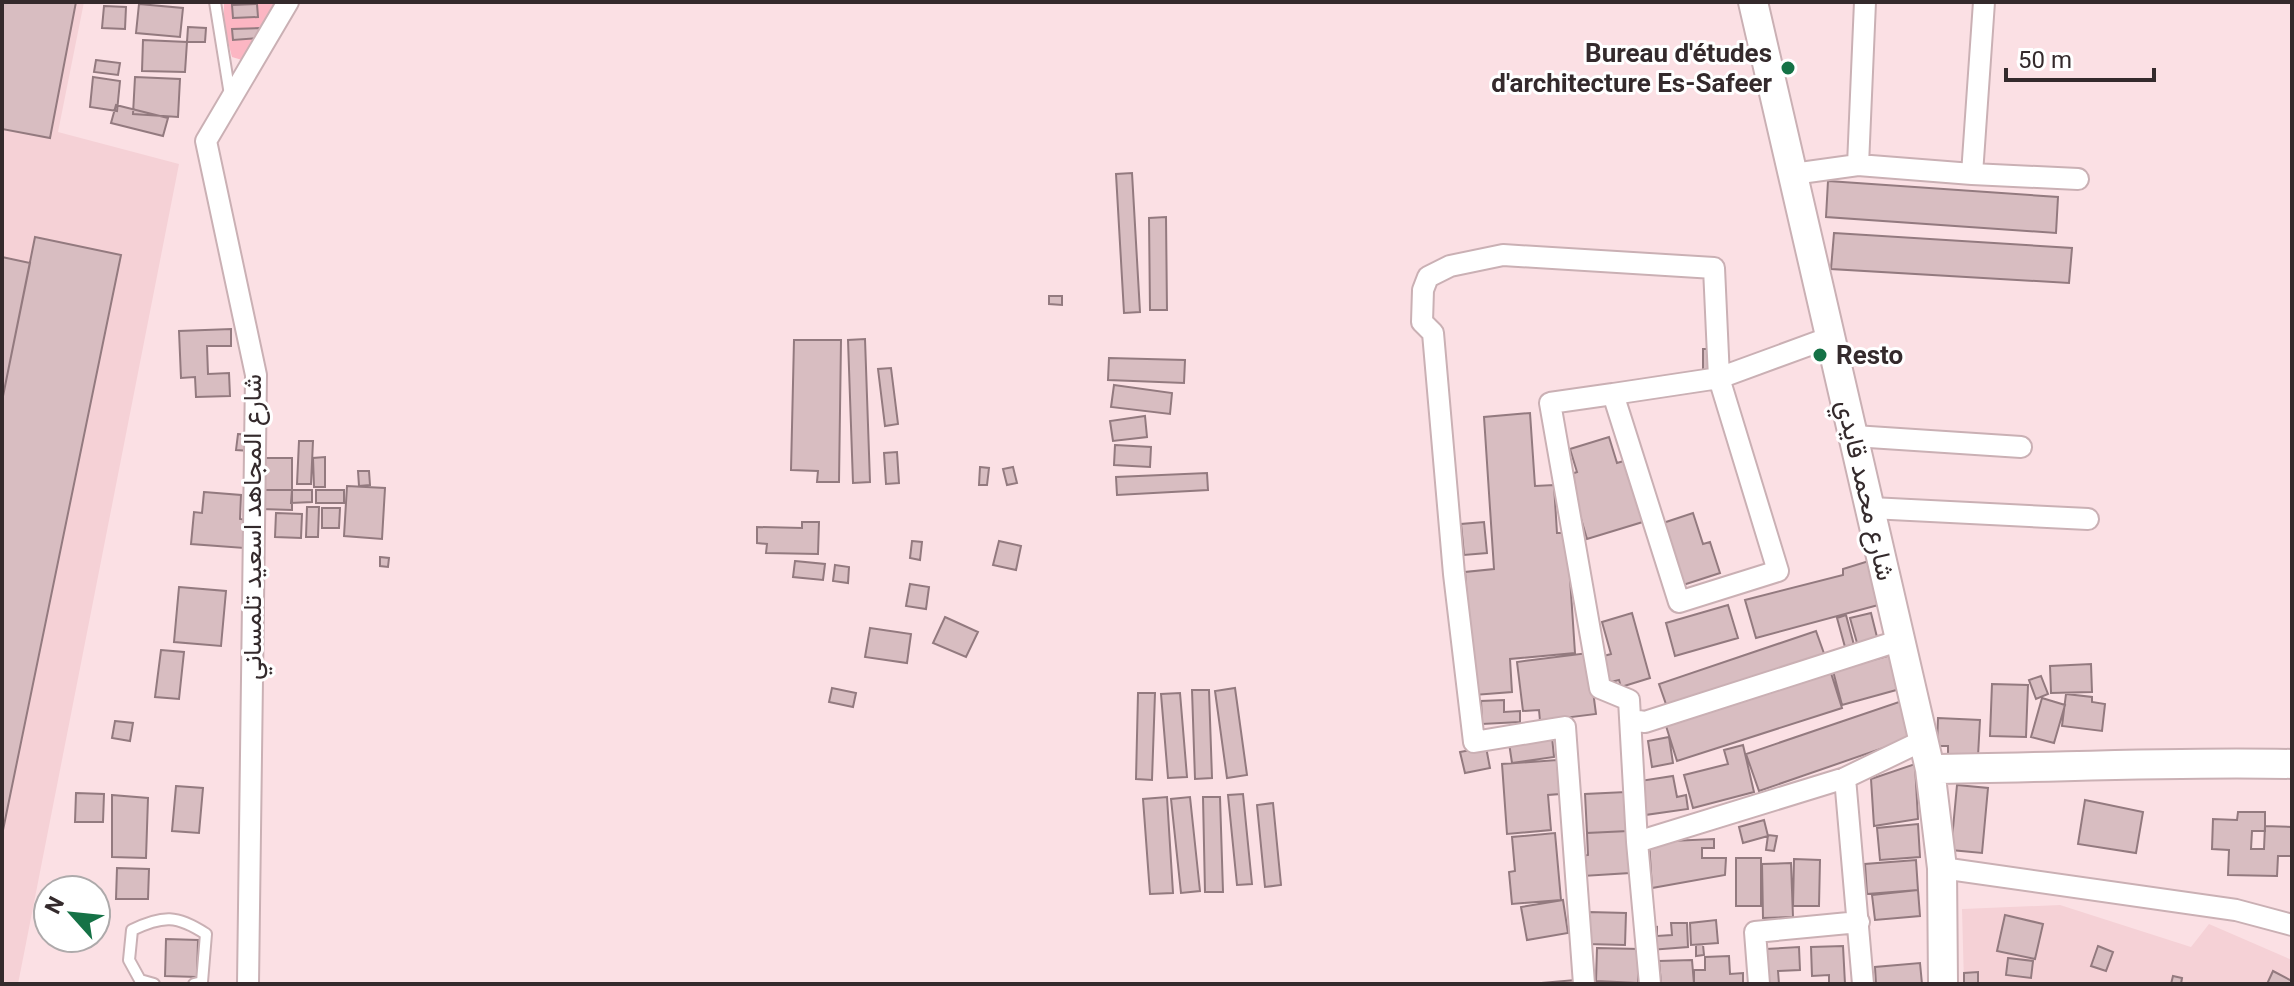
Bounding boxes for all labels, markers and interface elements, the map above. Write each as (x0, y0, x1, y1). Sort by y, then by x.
scale bar (2006, 32, 2154, 82)
place label: Bureau d'études d'architecture Es-Safeer (1491, 38, 1772, 98)
text: 50 m (2018, 46, 2072, 74)
marker: Bureau d'études d'architecture Es-Safeer (1779, 59, 1797, 77)
place label: Resto (1836, 340, 1903, 370)
marker: Resto (1811, 346, 1829, 364)
street label: شارع المجاهد اسعيد تلمساني (237, 374, 273, 680)
street label: شارع محمد قايدي (1825, 397, 1901, 585)
north arrow (32, 874, 112, 954)
text: N (40, 893, 69, 918)

